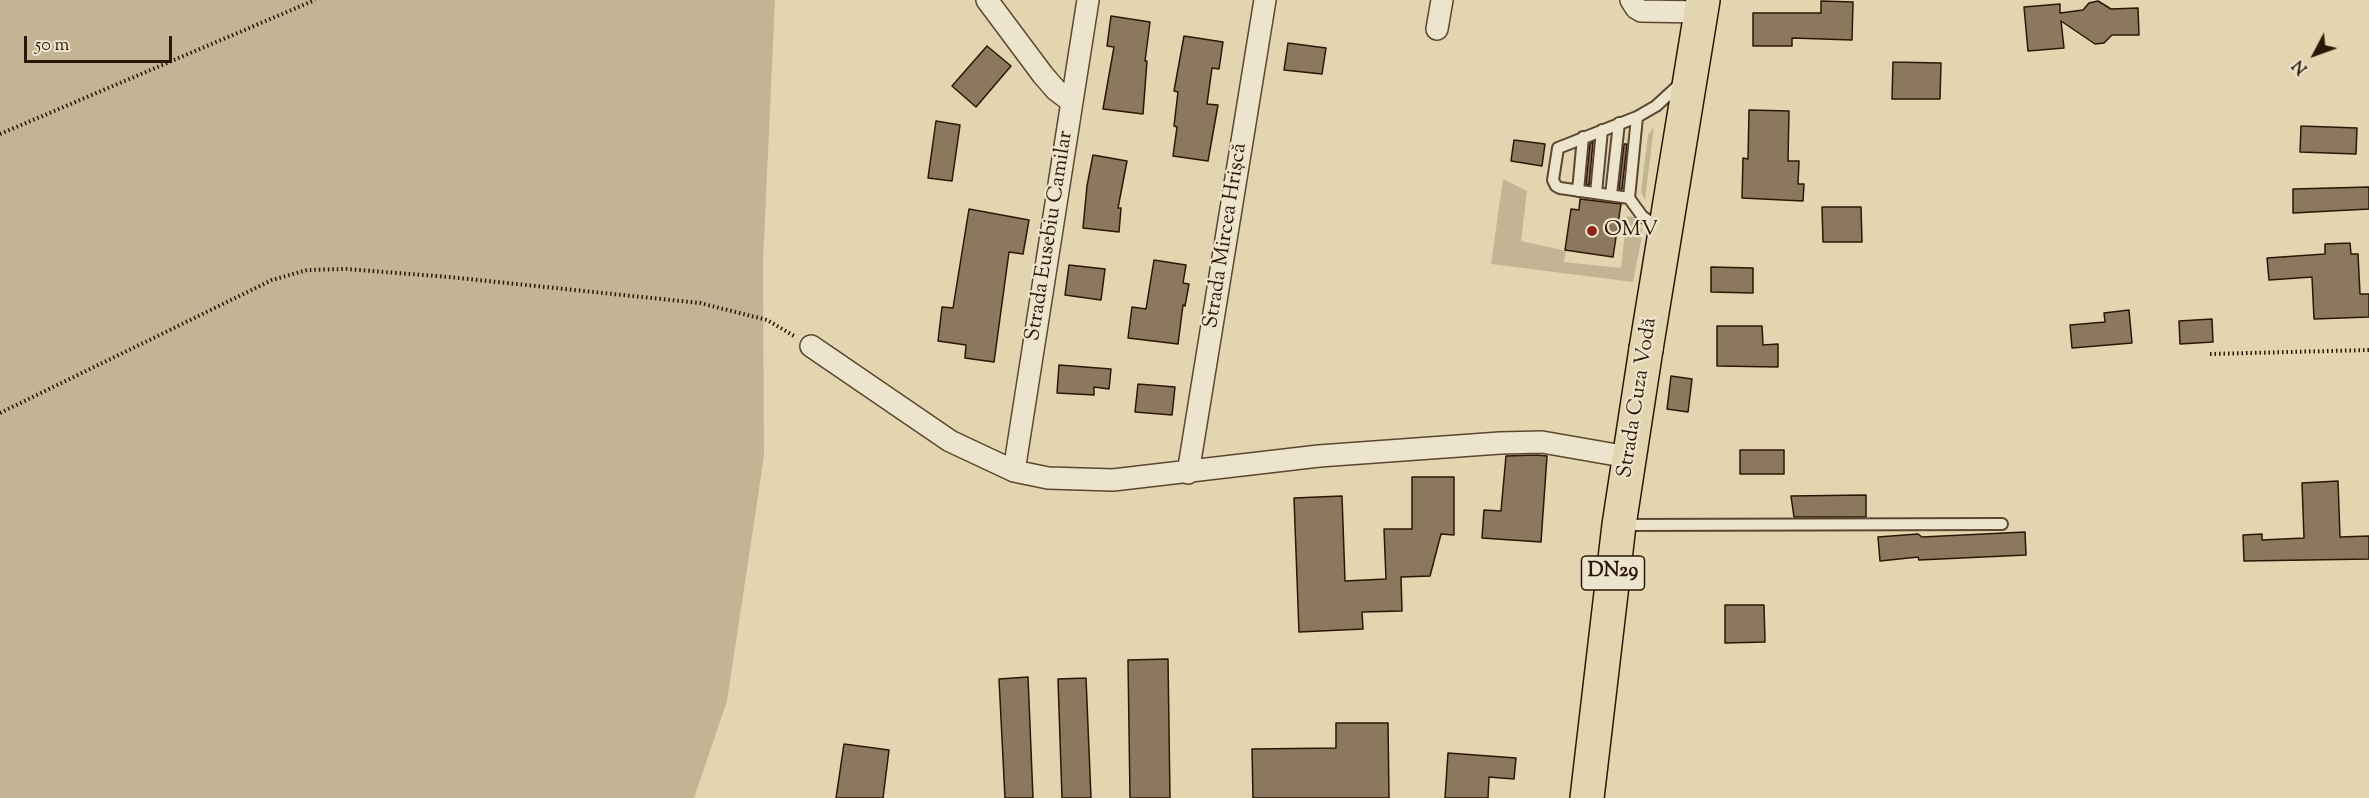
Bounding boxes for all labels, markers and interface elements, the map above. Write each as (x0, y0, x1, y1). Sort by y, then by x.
scale bar (27, 24, 176, 62)
north arrow (2285, 24, 2345, 84)
text: 50 m (35, 33, 69, 59)
text: N (2288, 54, 2314, 79)
street label: Strada Eusebiu Camilar (1022, 129, 1080, 343)
street label: Strada Mircea Hrișcă (1200, 142, 1254, 330)
place label: OMV (1604, 218, 1658, 244)
marker: OMV (1585, 224, 1599, 238)
street label: Strada Cuza Vodă (1614, 316, 1664, 480)
road number: DN29 (1582, 556, 1644, 590)

